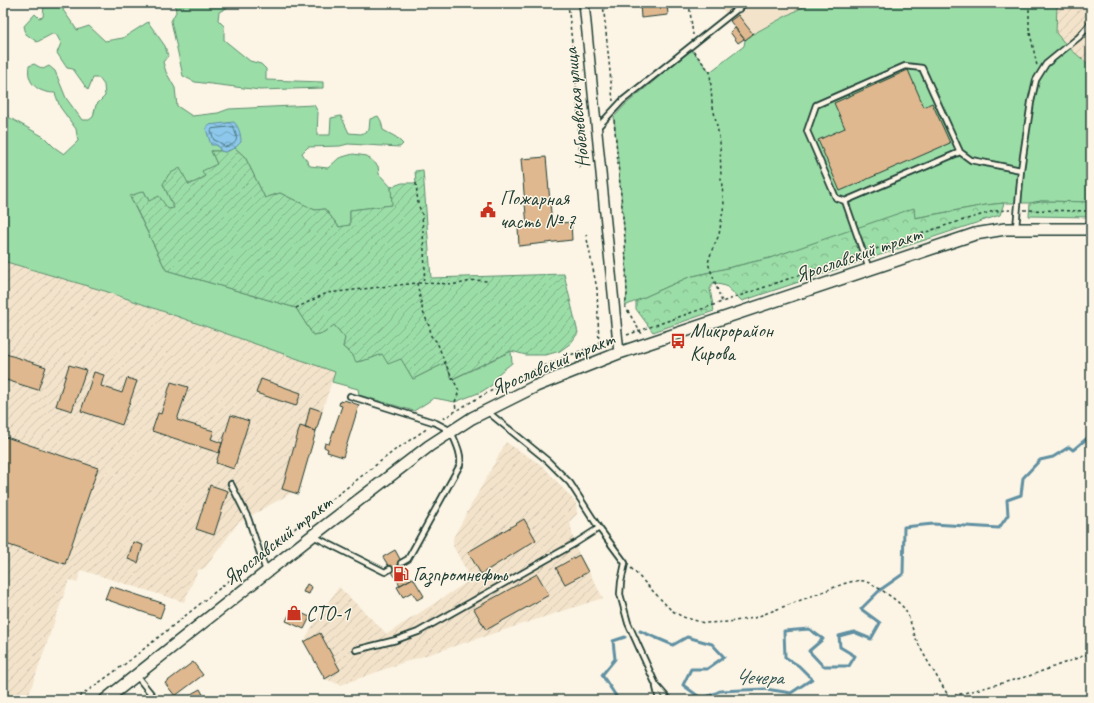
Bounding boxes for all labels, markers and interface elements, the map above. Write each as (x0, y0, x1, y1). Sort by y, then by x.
street label: Нобелевская улица (558, 45, 595, 169)
place label: Пожарная часть № 7 (500, 186, 576, 234)
public building icon: Пожарная часть № 7 (479, 201, 497, 219)
street label: Ярославский тракт (792, 221, 926, 288)
place label: Микрорайон Кирова (690, 318, 775, 366)
street label: Ярославский тракт (487, 326, 619, 401)
bus stop icon: Микрорайон Кирова (669, 332, 687, 350)
street label: Ярославский тракт (218, 489, 338, 591)
place label: Газпромнефть (413, 562, 509, 588)
fuel station icon: Газпромнефть (392, 565, 410, 583)
place label: СТО-1 (306, 601, 351, 626)
shop icon: СТО-1 (285, 604, 303, 622)
water label: Чечера (735, 664, 786, 690)

